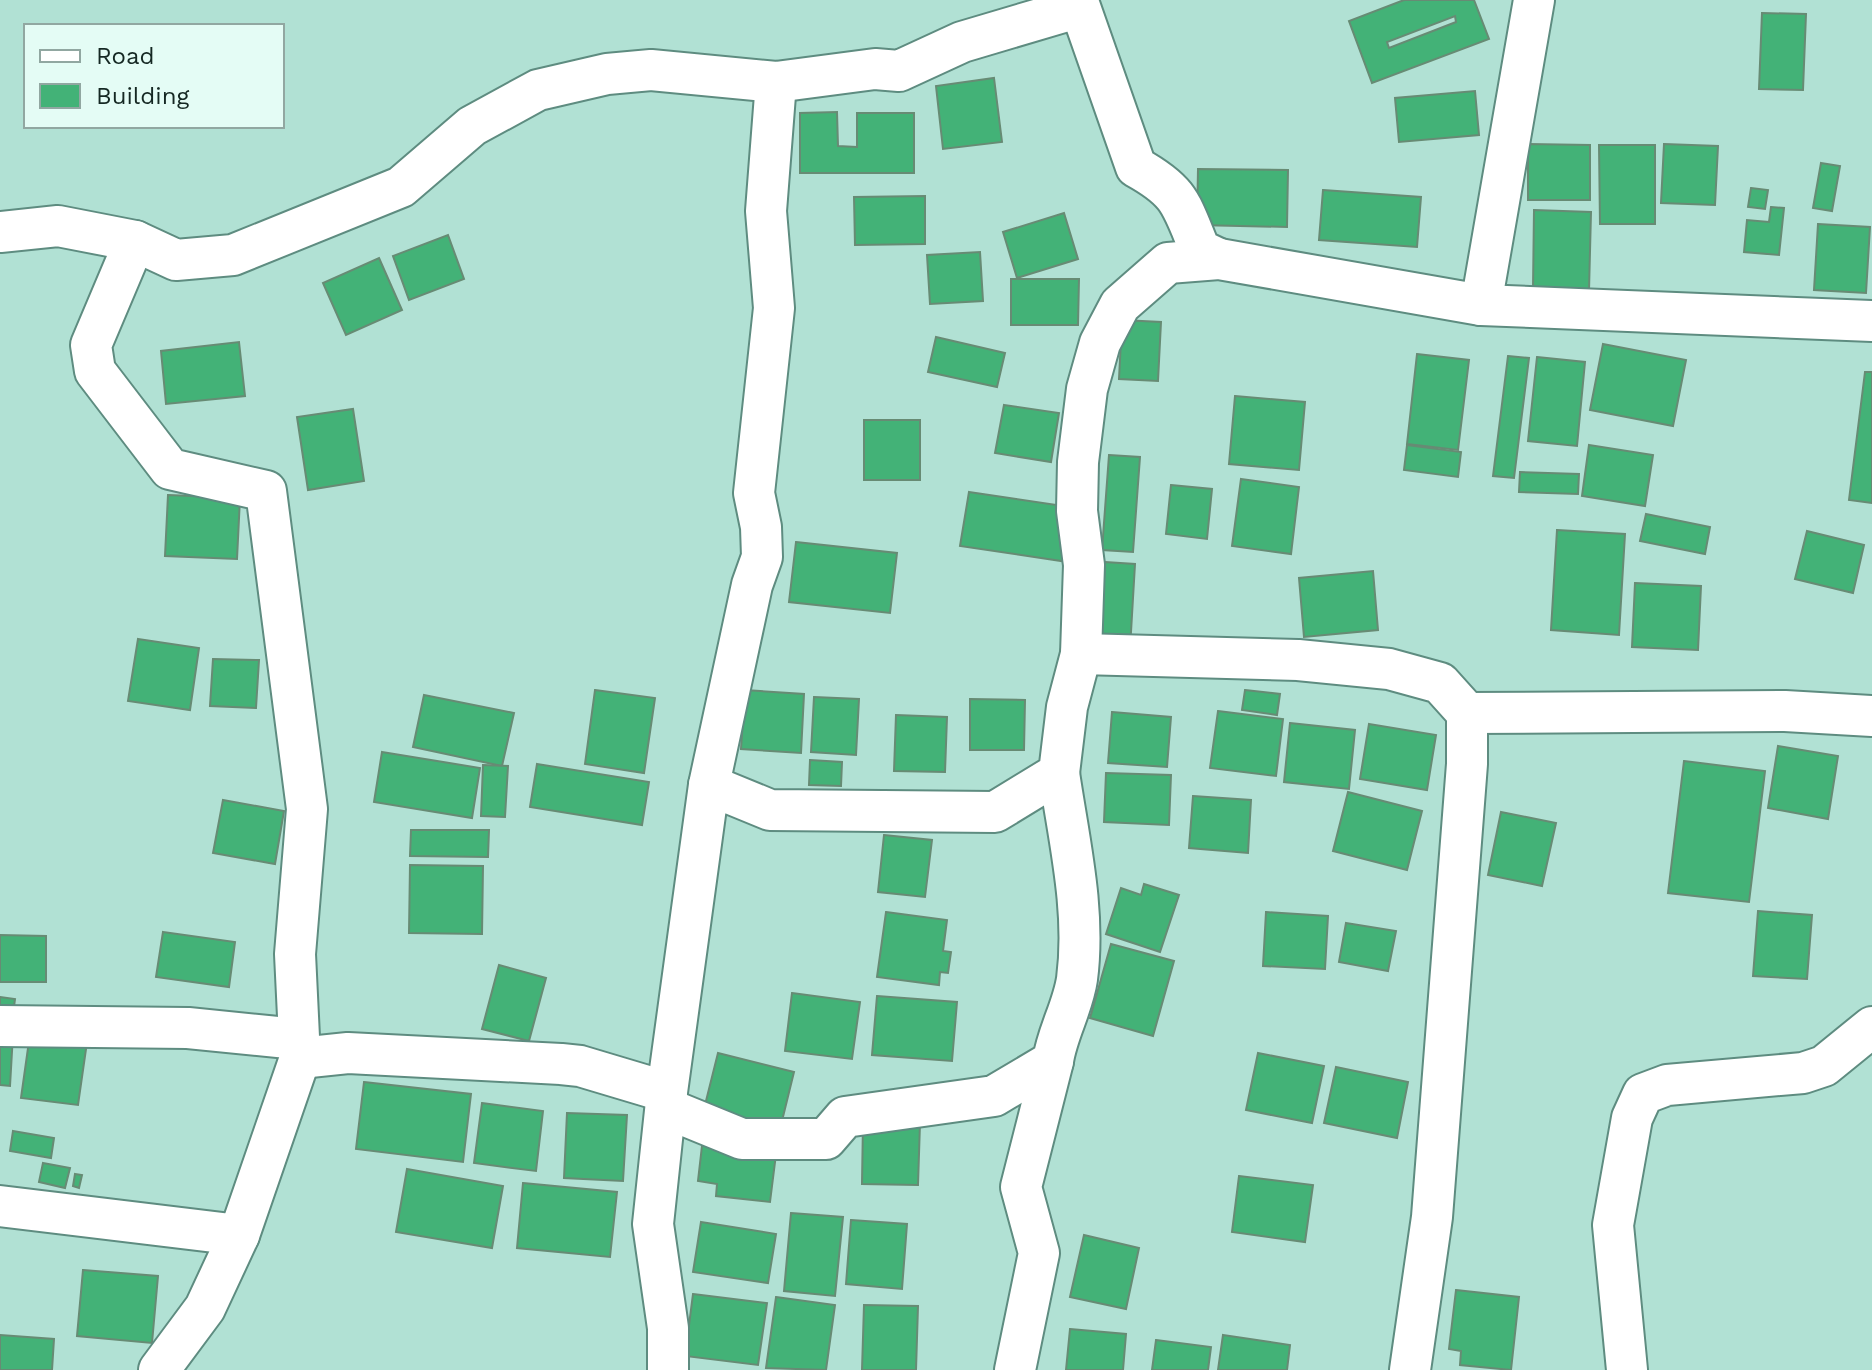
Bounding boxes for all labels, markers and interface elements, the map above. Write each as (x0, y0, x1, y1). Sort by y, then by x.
legend (24, 24, 284, 128)
text: Road (96, 42, 155, 70)
text: Building (96, 82, 189, 110)

